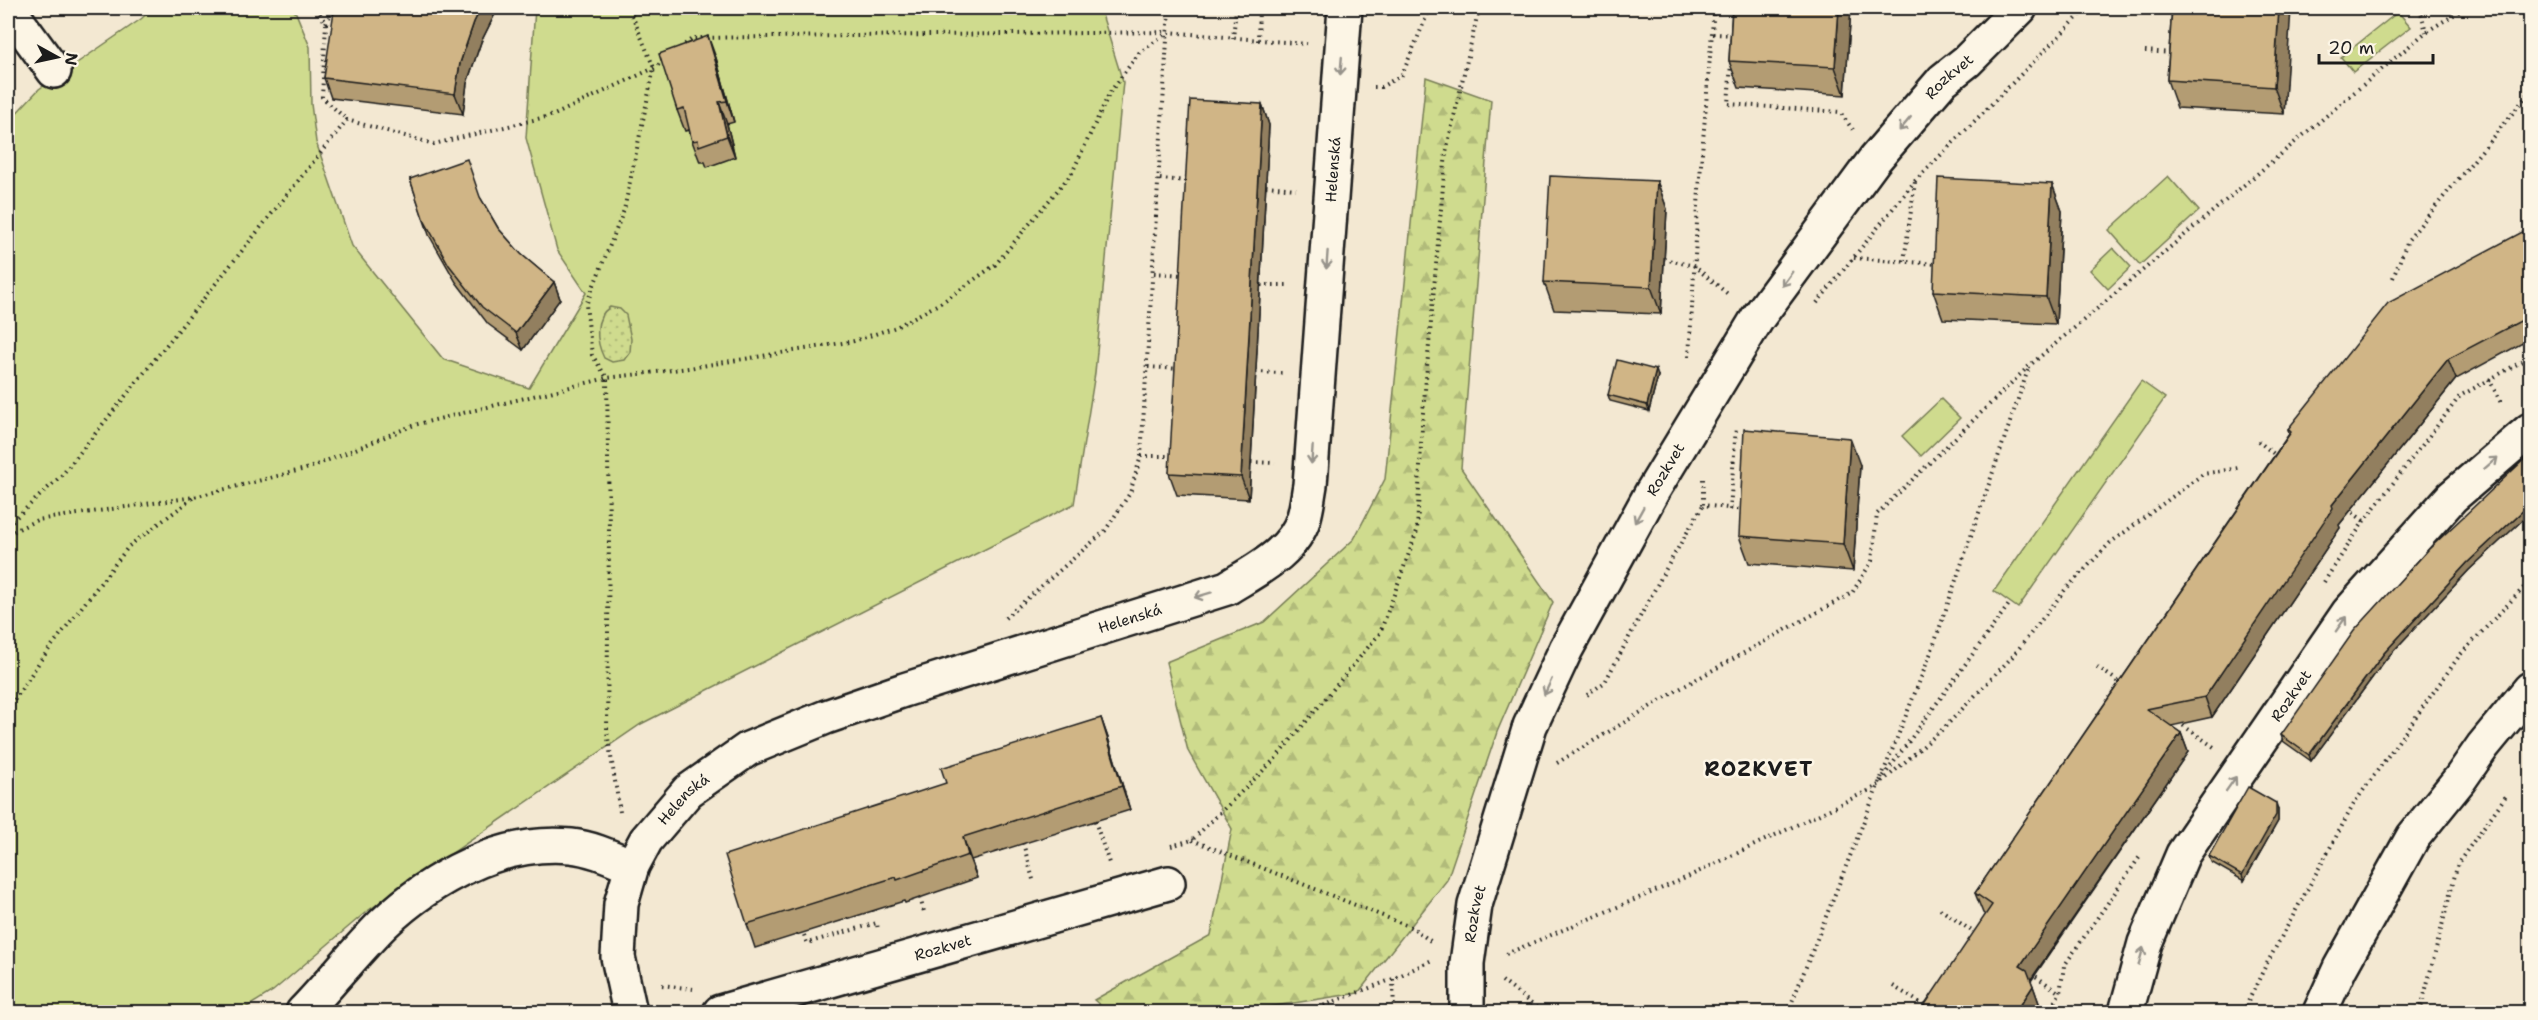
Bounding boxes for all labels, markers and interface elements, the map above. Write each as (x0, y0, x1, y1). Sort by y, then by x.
north arrow (27, 27, 87, 87)
scale bar (2319, 27, 2433, 65)
text: 20 m (2328, 36, 2374, 60)
street label: Rozkvet (1921, 50, 1978, 104)
text: N (60, 51, 83, 67)
one-way arrow (1335, 55, 1346, 75)
one-way arrow (1899, 115, 1912, 131)
street label: Helenská (1321, 135, 1346, 203)
one-way arrow (1321, 250, 1332, 270)
one-way arrow (1781, 270, 1794, 286)
street label: Rozkvet (1642, 439, 1689, 500)
one-way arrow (1307, 444, 1318, 464)
one-way arrow (2483, 456, 2498, 470)
one-way arrow (1633, 506, 1645, 523)
one-way arrow (1194, 590, 1213, 601)
street label: Helenská (1096, 599, 1165, 638)
one-way arrow (2335, 616, 2347, 632)
street label: Rozkvet (2266, 666, 2316, 726)
one-way arrow (1542, 678, 1554, 696)
district label: ROZKVET (1704, 755, 1814, 783)
street label: Helenská (653, 769, 714, 829)
one-way arrow (2225, 777, 2237, 793)
street label: Rozkvet (1460, 882, 1491, 944)
street label: Rozkvet (912, 930, 974, 966)
one-way arrow (2136, 947, 2147, 966)

